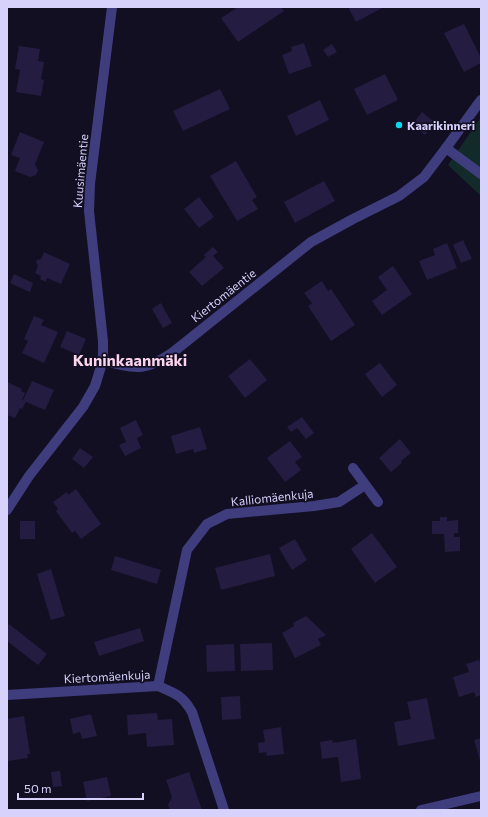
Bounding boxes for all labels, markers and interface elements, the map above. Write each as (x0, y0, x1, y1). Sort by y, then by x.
place label: Kaarikinneri (407, 118, 475, 132)
marker: Kaarikinneri (394, 120, 404, 130)
street label: Kuusimäentie (70, 133, 90, 209)
street label: Kiertomäentie (188, 265, 258, 325)
district label: Kuninkaanmäki (73, 350, 187, 369)
street label: Kalliomäenkuja (230, 486, 314, 508)
street label: Kiertomäenkuja (63, 667, 151, 685)
scale bar (18, 775, 143, 801)
text: 50 m (24, 781, 52, 795)

